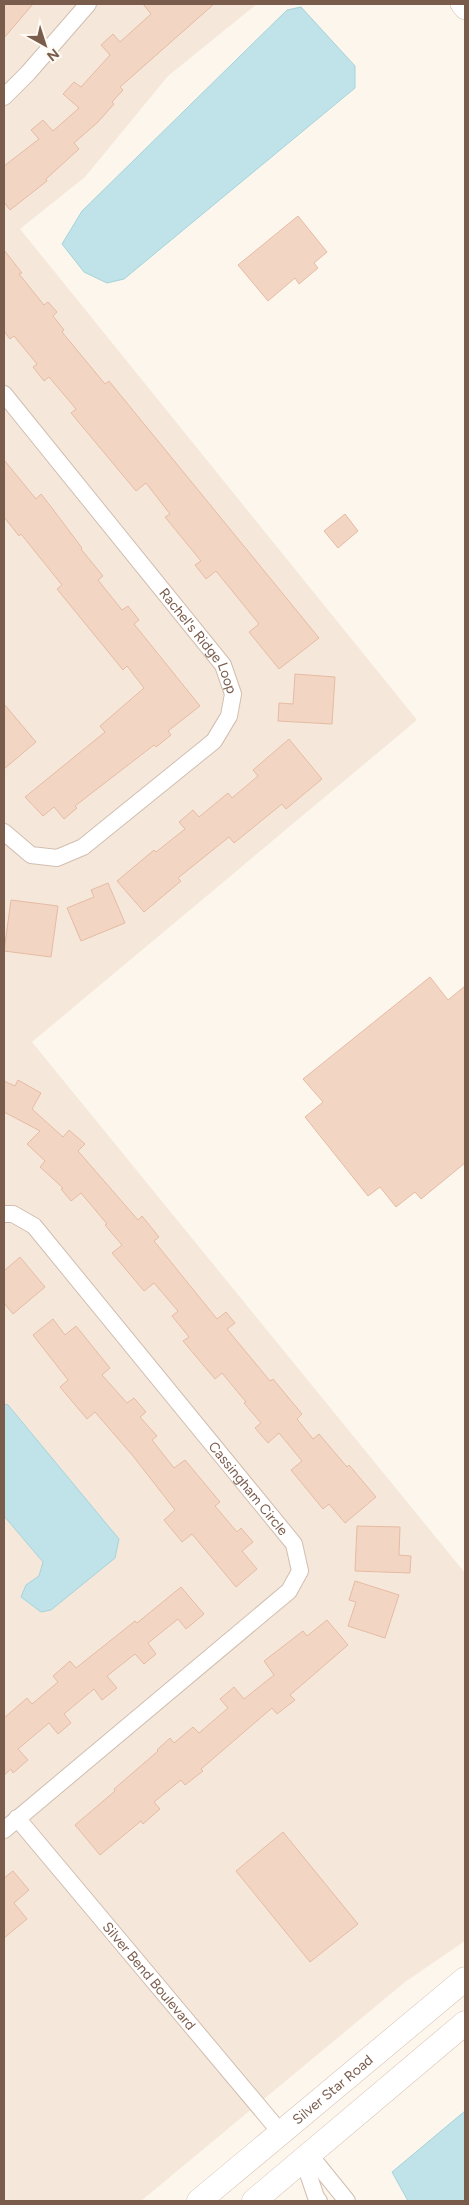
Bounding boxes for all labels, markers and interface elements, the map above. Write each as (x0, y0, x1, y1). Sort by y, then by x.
north arrow (20, 20, 70, 70)
text: N (43, 45, 62, 65)
street label: Rachel's Ridge Loop (155, 585, 240, 696)
street label: Cassingham Circle (205, 1438, 292, 1539)
street label: Silver Bend Boulevard (99, 1919, 199, 2034)
street label: Silver Star Road (289, 2052, 377, 2128)

